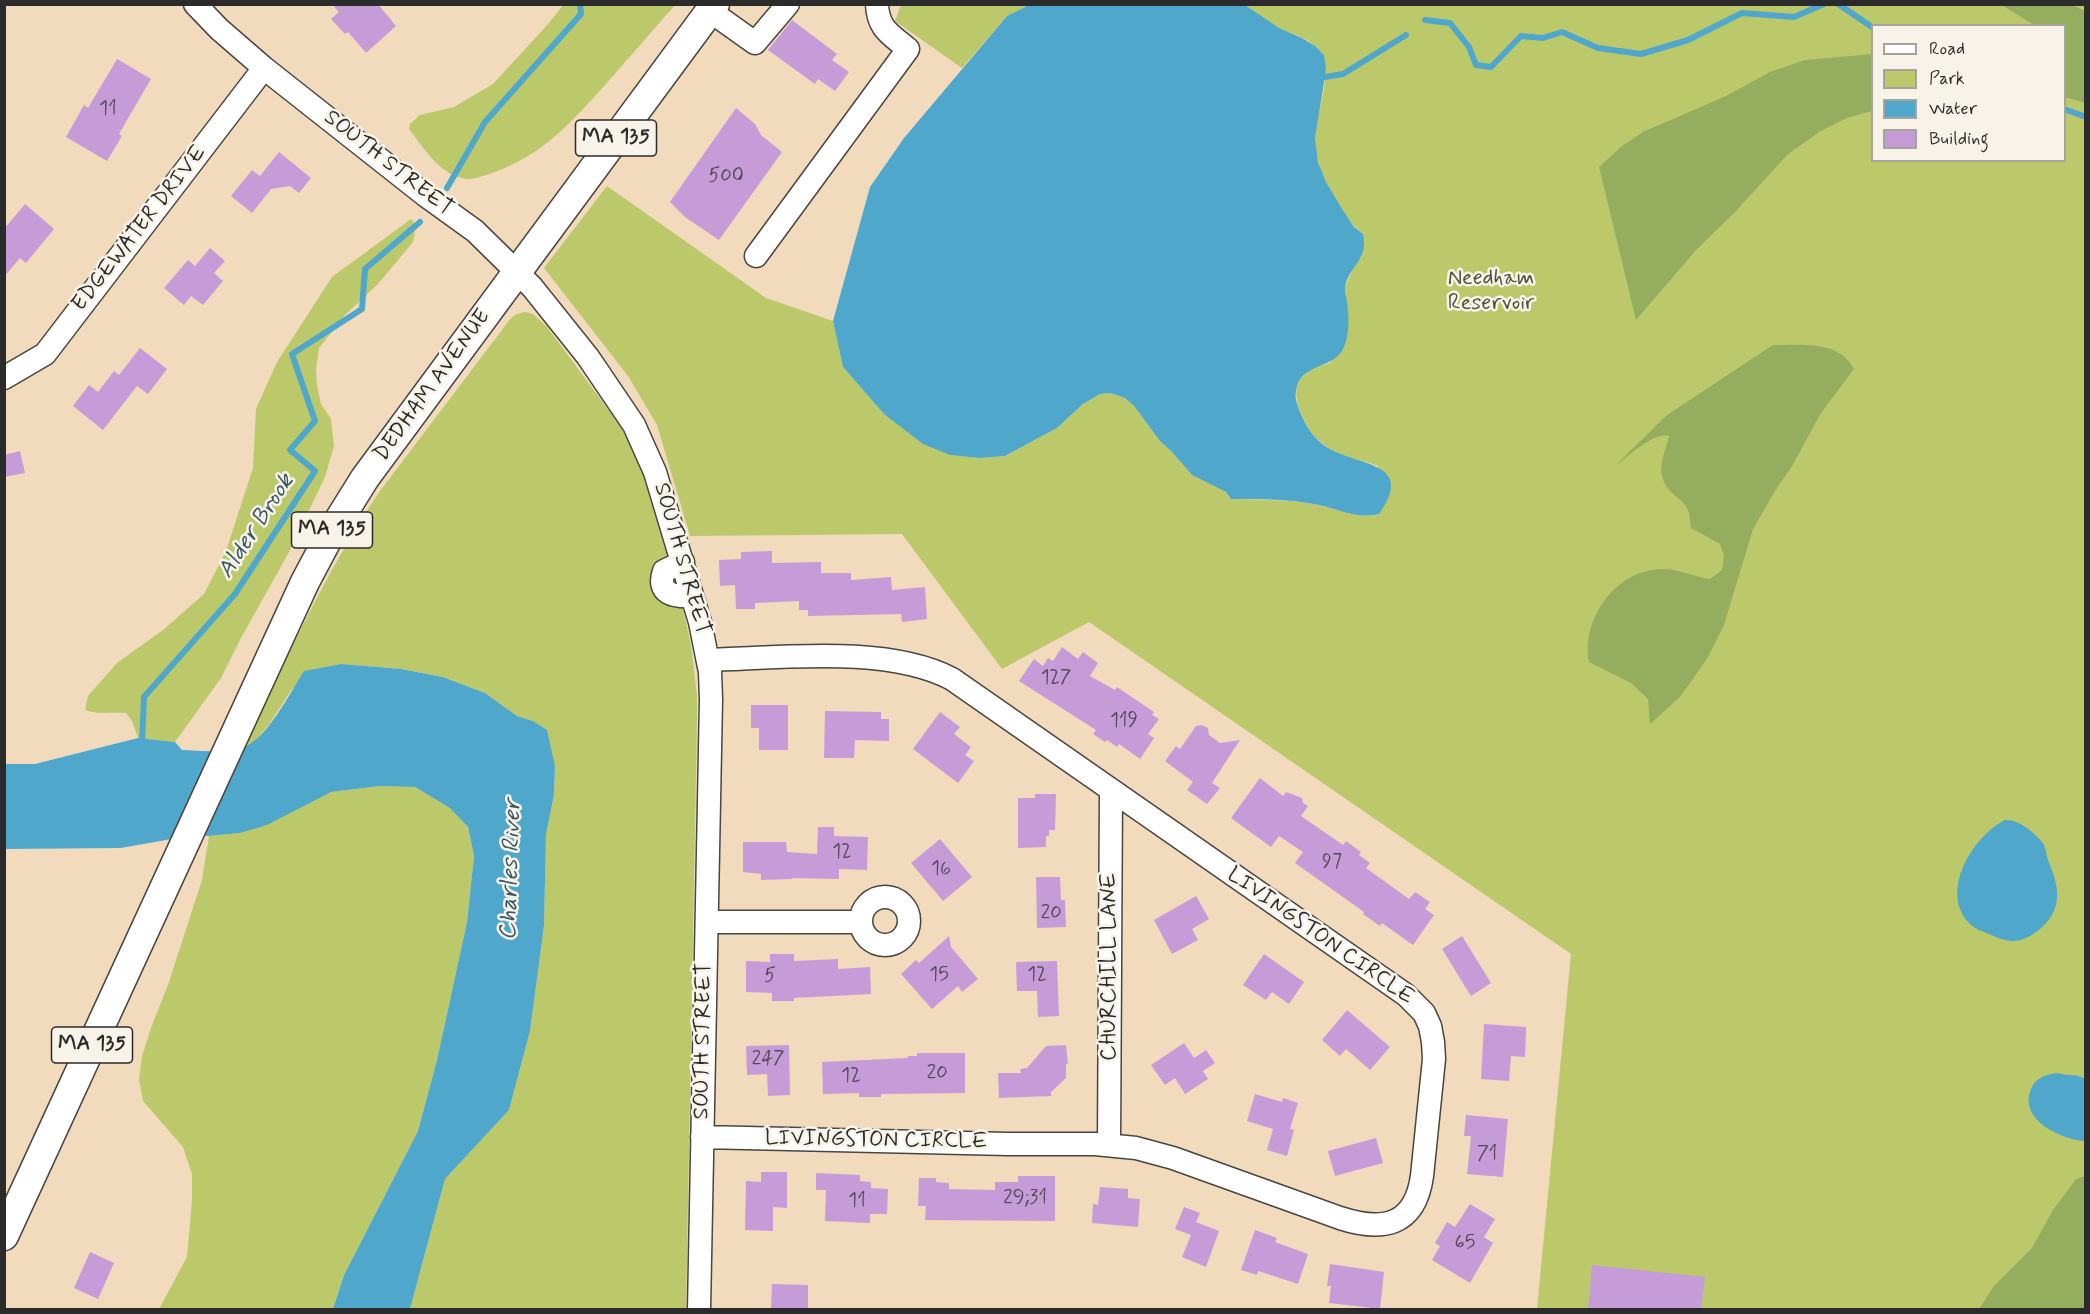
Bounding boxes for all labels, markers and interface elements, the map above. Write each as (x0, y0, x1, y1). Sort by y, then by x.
legend (1871, 24, 2066, 162)
text: Road (1929, 37, 1965, 61)
text: Park (1929, 67, 1965, 91)
text: Water (1929, 97, 1977, 121)
house number: 11 (99, 98, 117, 122)
street label: SOUTH STREET (318, 105, 458, 223)
road number: MA 135 (576, 120, 656, 156)
text: Building (1929, 127, 1989, 151)
street label: EDGEWATER DRIVE (67, 141, 213, 317)
house number: 500 (708, 165, 744, 189)
park label: Needham Reservoir (1448, 266, 1534, 318)
street label: DEDHAM AVENUE (369, 305, 497, 467)
water label: Alder Brook (213, 469, 301, 585)
street label: SOUTH STREET (647, 480, 715, 638)
road number: MA 135 (292, 512, 372, 548)
house number: 127 (1041, 667, 1071, 691)
house number: 119 (1110, 710, 1138, 734)
water label: Charles River (495, 799, 529, 941)
house number: 12 (832, 841, 852, 865)
house number: 97 (1322, 851, 1342, 875)
house number: 16 (931, 858, 951, 882)
street label: LIVINGSTON CIRCLE (1221, 862, 1419, 1012)
street label: CHURCHILL LANE (1097, 873, 1123, 1061)
house number: 20 (1040, 902, 1062, 926)
street label: SOUTH STREET (689, 962, 719, 1120)
house number: 15 (929, 964, 949, 988)
house number: 12 (1027, 964, 1047, 988)
house number: 5 (764, 965, 776, 989)
road number: MA 135 (52, 1027, 132, 1063)
house number: 247 (751, 1048, 785, 1072)
house number: 20 (926, 1062, 948, 1086)
house number: 12 (841, 1065, 861, 1089)
street label: LIVINGSTON CIRCLE (765, 1126, 987, 1156)
house number: 71 (1477, 1143, 1497, 1167)
house number: 29;31 (1003, 1187, 1047, 1211)
house number: 11 (848, 1190, 866, 1214)
house number: 65 (1455, 1232, 1475, 1256)

